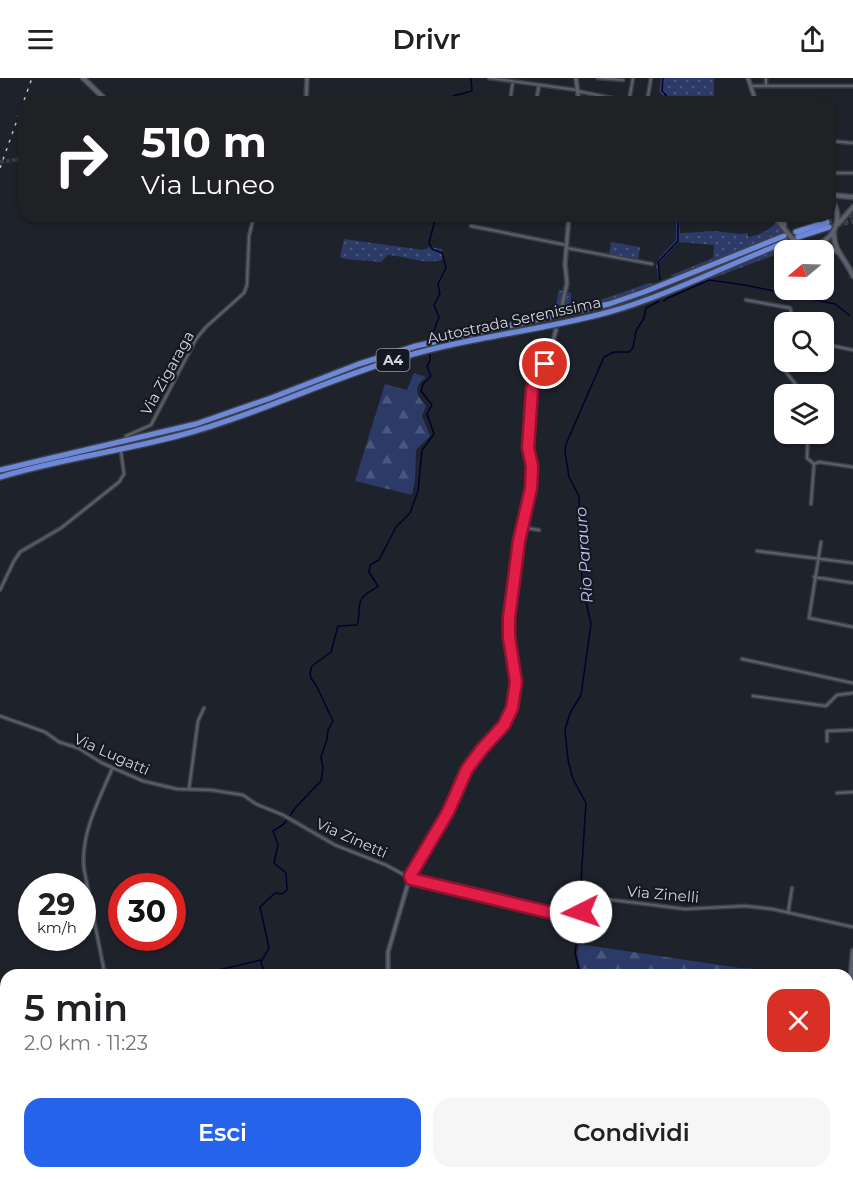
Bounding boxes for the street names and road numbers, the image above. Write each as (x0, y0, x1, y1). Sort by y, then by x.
street label: Autostrada Serenissima (425, 292, 603, 348)
street label: Via Zigaraga (136, 328, 198, 418)
road number: A4 (376, 349, 410, 371)
street label: Via Lugatti (71, 729, 153, 779)
street label: Via Zinetti (313, 814, 391, 862)
street label: Via Zinelli (626, 881, 700, 907)

